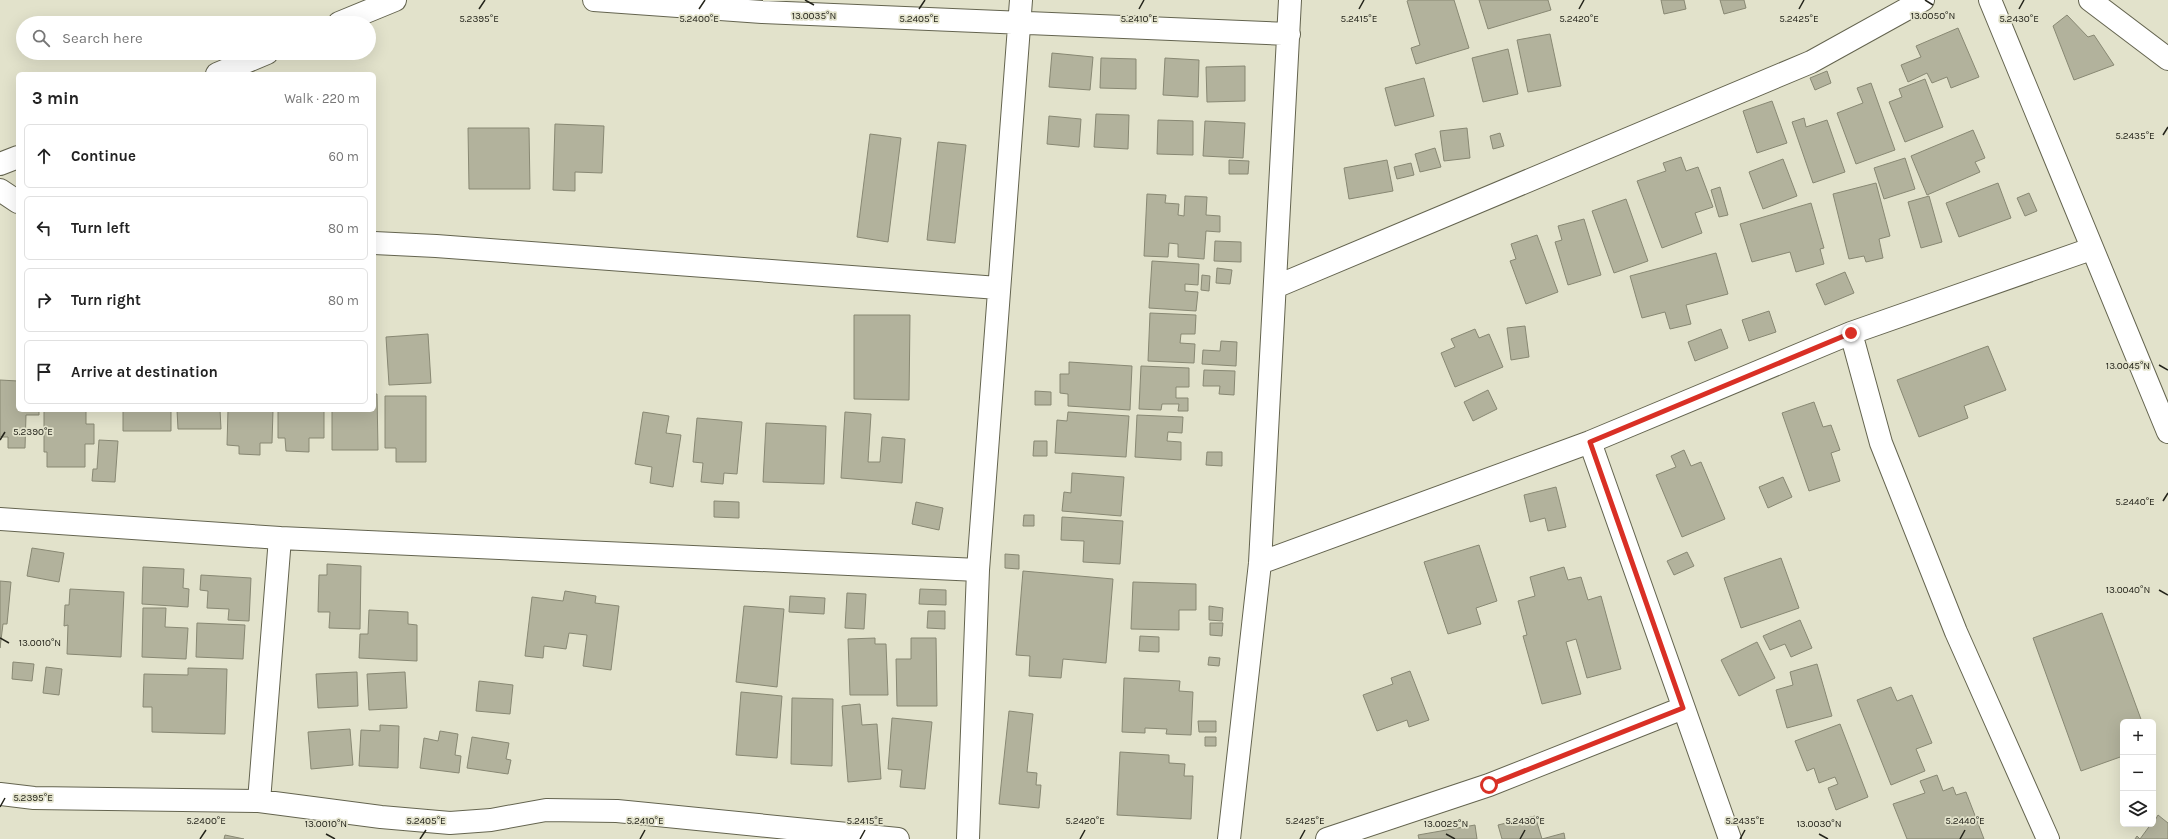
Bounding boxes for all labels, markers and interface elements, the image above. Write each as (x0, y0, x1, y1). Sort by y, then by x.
text: 13.0035°N (792, 10, 836, 22)
text: 13.0050°N (1911, 10, 1955, 22)
text: 5.2395°E (459, 13, 499, 25)
text: 5.2400°E (679, 13, 719, 25)
text: 5.2405°E (899, 13, 939, 25)
text: 5.2410°E (1120, 13, 1158, 25)
text: 5.2415°E (1341, 13, 1377, 25)
text: 5.2420°E (1559, 13, 1599, 25)
text: 5.2425°E (1779, 13, 1819, 25)
text: 5.2430°E (1999, 13, 2039, 25)
search box (16, 16, 376, 60)
icon: search (30, 27, 52, 49)
text: Search here (62, 29, 143, 47)
text: 3 min (32, 88, 79, 108)
text: Walk · 220 m (284, 91, 360, 106)
text: 5.2435°E (2115, 130, 2155, 142)
icon: ahead (33, 145, 55, 167)
text: Continue (71, 147, 136, 165)
text: 60 m (329, 149, 359, 164)
icon: left (33, 217, 55, 239)
text: Turn left (71, 219, 130, 237)
text: 80 m (328, 221, 359, 236)
icon: right (33, 289, 55, 311)
text: Turn right (71, 291, 141, 309)
text: 80 m (328, 293, 359, 308)
route end (1842, 324, 1860, 342)
text: 13.0045°N (2106, 360, 2150, 372)
icon: arrive (33, 361, 55, 383)
text: Arrive at destination (71, 363, 218, 381)
text: 5.2390°E (13, 426, 53, 438)
text: 5.2440°E (2115, 496, 2155, 508)
text: 13.0040°N (2106, 584, 2150, 596)
text: 13.0010°N (19, 637, 61, 649)
map controls (2120, 719, 2156, 827)
button: + (2120, 719, 2156, 755)
button: − (2120, 755, 2156, 791)
route start (1480, 776, 1498, 794)
button: layers (2120, 791, 2156, 827)
text: 5.2395°E (13, 792, 53, 804)
text: 5.2400°E (186, 815, 226, 827)
text: 5.2405°E (406, 815, 446, 827)
text: 5.2410°E (626, 815, 664, 827)
text: 5.2415°E (847, 815, 883, 827)
text: 5.2420°E (1065, 815, 1105, 827)
text: 5.2425°E (1285, 815, 1325, 827)
text: 5.2430°E (1505, 815, 1545, 827)
text: 5.2435°E (1725, 815, 1765, 827)
text: 5.2440°E (1945, 815, 1985, 827)
text: 13.0010°N (305, 818, 347, 830)
text: 13.0025°N (1424, 818, 1468, 830)
text: 13.0030°N (1797, 818, 1841, 830)

